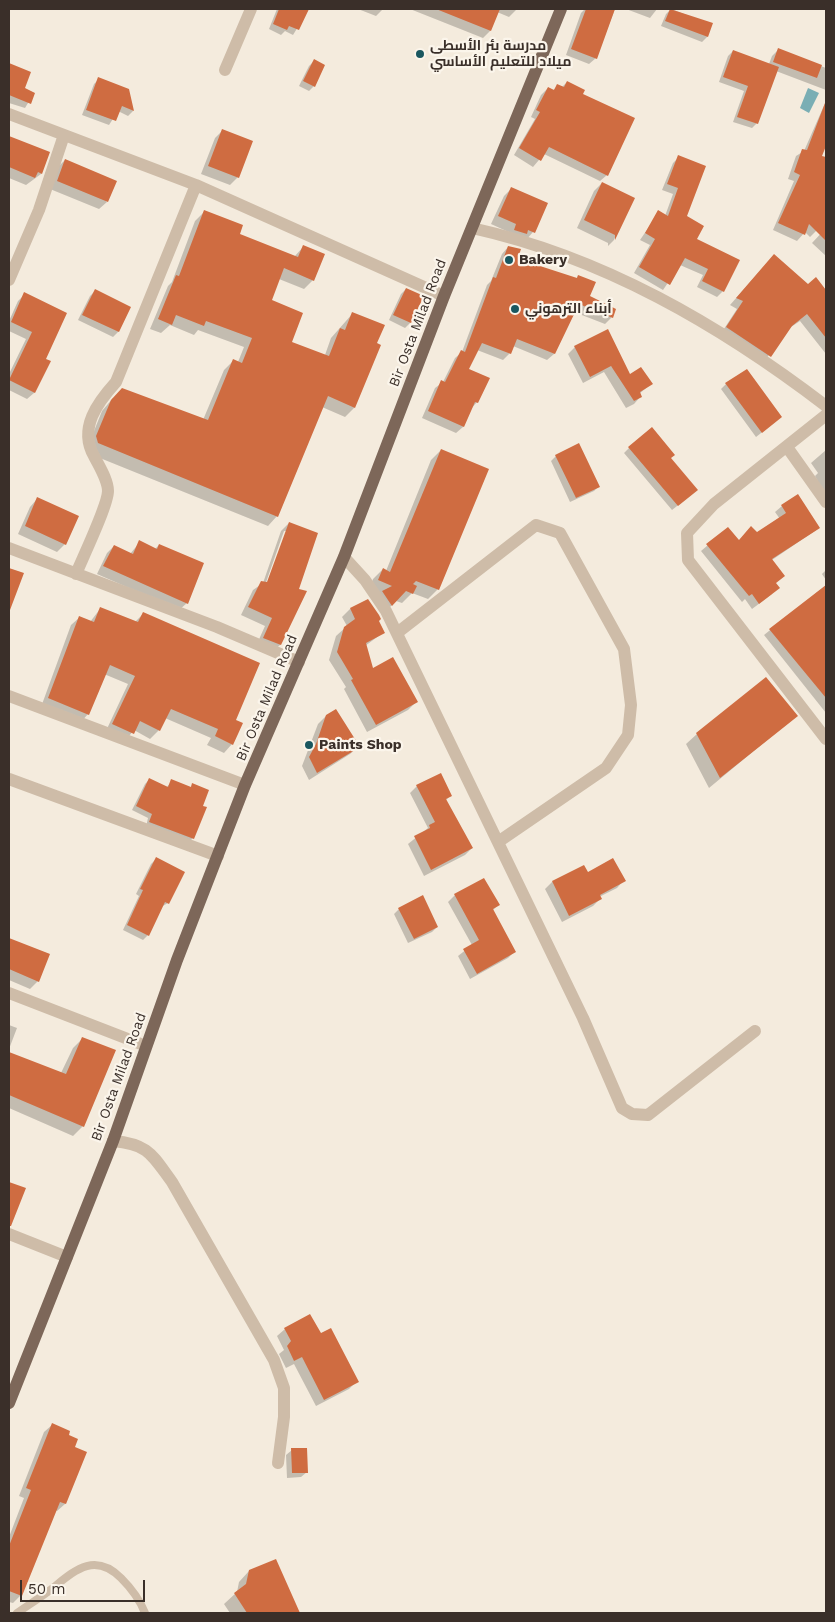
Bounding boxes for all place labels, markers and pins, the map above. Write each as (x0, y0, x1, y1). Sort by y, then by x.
place label: مدرسة بئر الأسطى ميلاد للتعليم الأساسي (430, 38, 571, 70)
marker: مدرسة بئر الأسطى ميلاد للتعليم الأساسي (414, 48, 426, 60)
place label: Bakery (519, 252, 567, 268)
marker: Bakery (503, 254, 515, 266)
place label: أبناء الترهوني (525, 301, 612, 317)
marker: أبناء الترهوني (509, 303, 521, 315)
place label: Paints Shop (319, 737, 402, 753)
marker: Paints Shop (303, 739, 315, 751)

